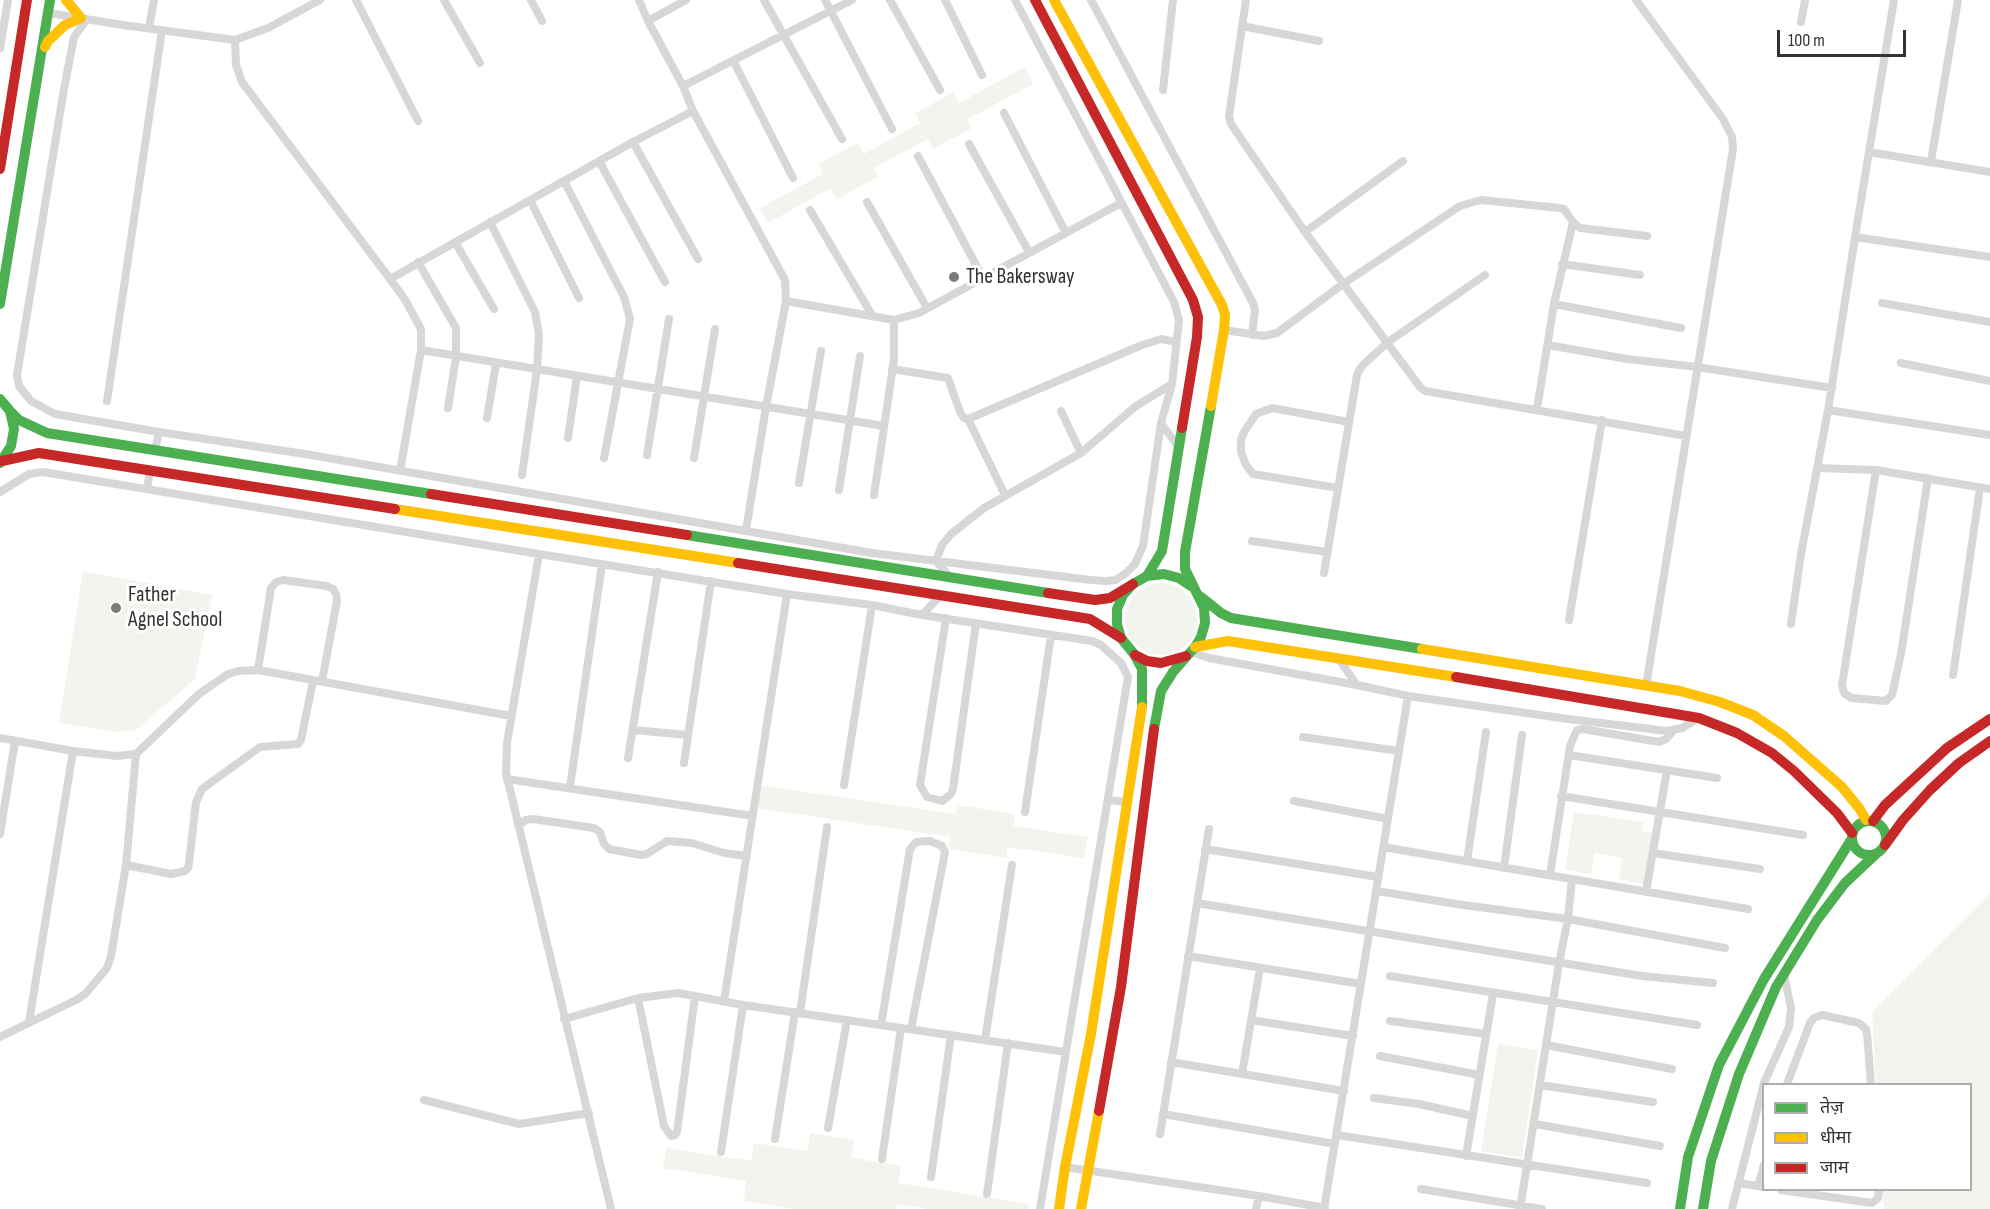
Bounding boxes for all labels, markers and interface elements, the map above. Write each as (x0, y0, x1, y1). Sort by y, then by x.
scale bar (1780, 18, 1909, 56)
text: 100 m (1788, 30, 1825, 51)
place label: The Bakersway (966, 264, 1074, 290)
marker: The Bakersway (947, 270, 961, 284)
place label: Father Agnel School (128, 582, 222, 634)
marker: Father Agnel School (109, 601, 123, 615)
legend (1762, 1083, 1972, 1191)
text: तेज़ (1820, 1097, 1844, 1118)
text: धीमा (1820, 1127, 1851, 1148)
text: जाम (1820, 1157, 1849, 1178)

